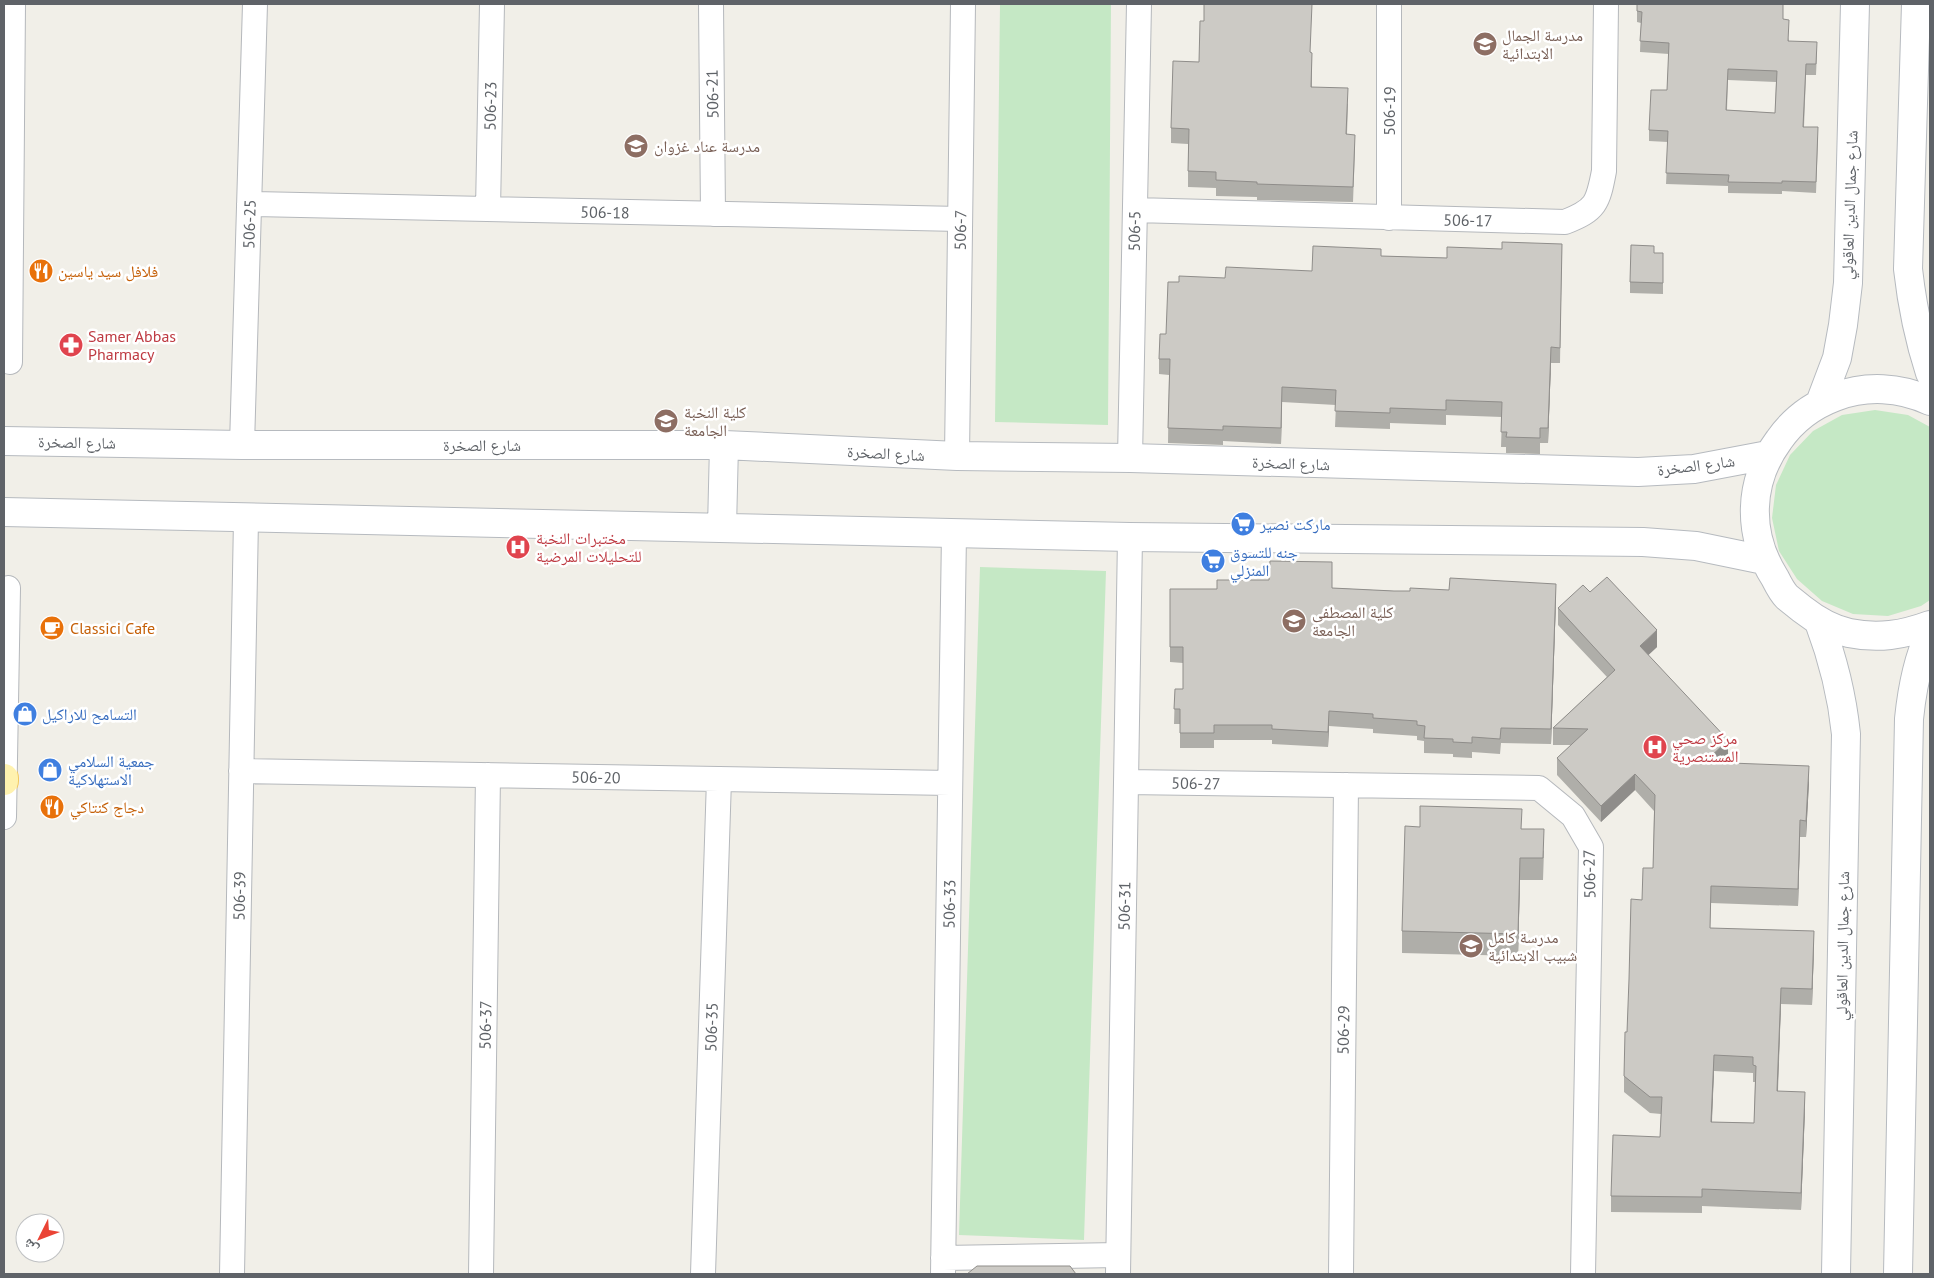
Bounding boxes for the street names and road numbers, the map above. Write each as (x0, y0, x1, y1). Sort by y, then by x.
street label: 506-21 (702, 69, 722, 119)
street label: 506-23 (480, 81, 500, 131)
street label: 506-19 (1379, 86, 1399, 136)
street label: شارع جمال الدين العاقولي (1836, 130, 1865, 280)
street label: 506-25 (238, 199, 260, 249)
street label: 506-18 (580, 202, 630, 222)
street label: 506-7 (950, 210, 970, 250)
street label: 506-17 (1443, 210, 1493, 230)
street label: 506-5 (1124, 211, 1144, 251)
street label: شارع الصخرة (38, 431, 116, 454)
street label: شارع الصخرة (443, 435, 521, 456)
street label: شارع الصخرة (846, 441, 925, 466)
street label: شارع الصخرة (1656, 450, 1736, 481)
street label: شارع الصخرة (1252, 452, 1330, 475)
street label: 506-20 (571, 767, 621, 787)
street label: 506-27 (1171, 773, 1221, 793)
street label: 506-27 (1579, 849, 1599, 899)
street label: 506-39 (229, 871, 249, 921)
street label: شارع جمال الدين العاقولي (1831, 871, 1856, 1021)
street label: 506-33 (939, 879, 959, 929)
street label: 506-31 (1114, 881, 1134, 931)
street label: 506-37 (475, 1000, 495, 1050)
street label: 506-35 (700, 1002, 722, 1052)
street label: 506-29 (1333, 1005, 1353, 1055)

